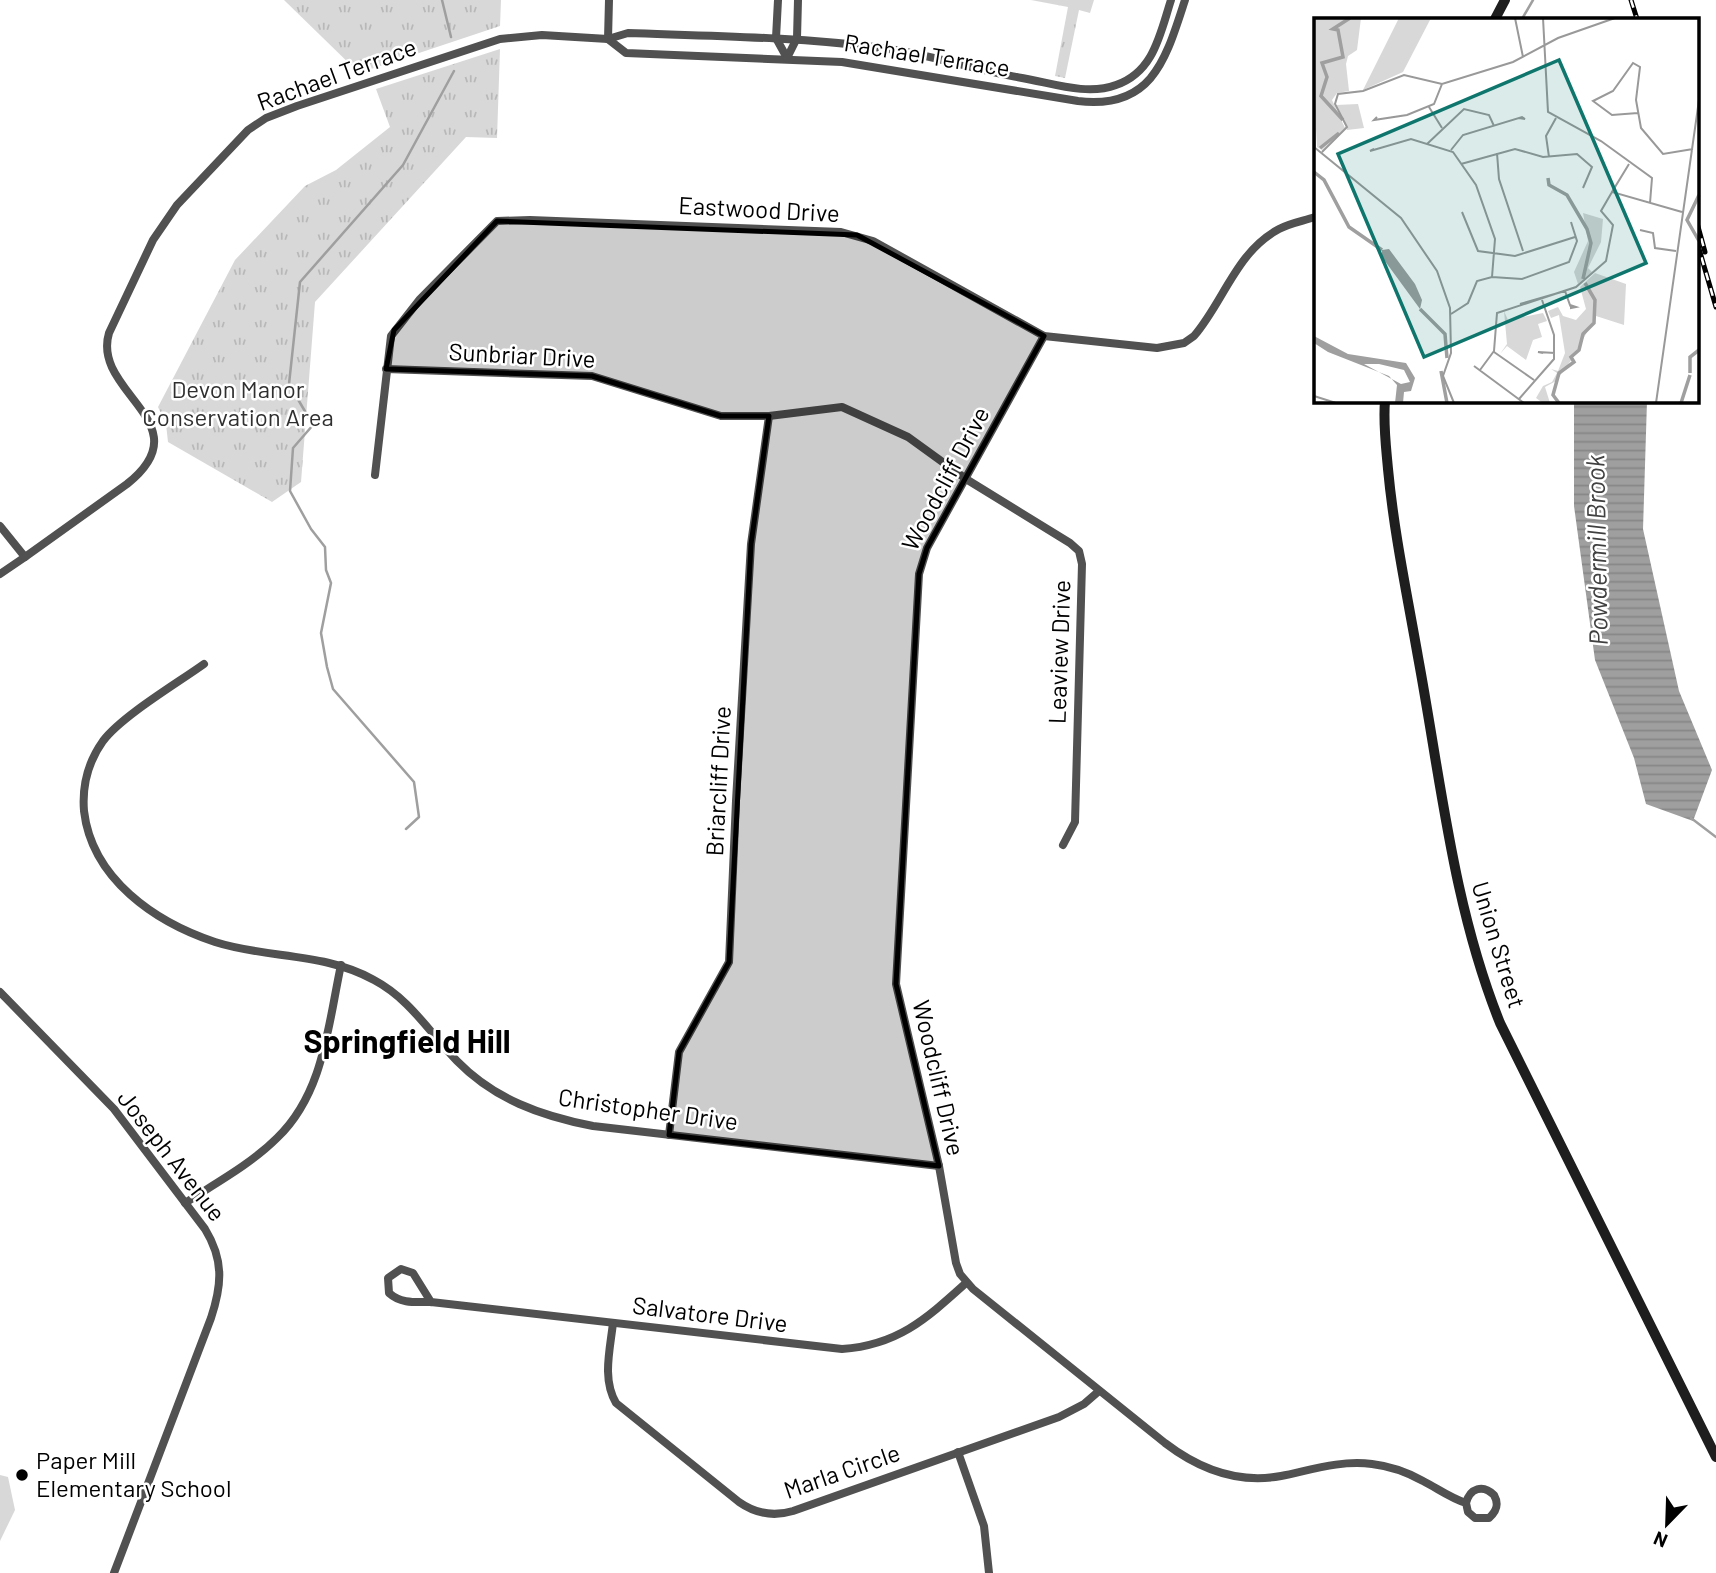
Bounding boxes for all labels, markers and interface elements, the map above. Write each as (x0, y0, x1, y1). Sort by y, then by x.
inset map (1314, 18, 1698, 402)
street label: Rachael Terrace (842, 27, 1012, 82)
street label: Rachael Terrace (253, 31, 420, 116)
street label: Eastwood Drive (678, 190, 840, 227)
street label: Sunbriar Drive (448, 336, 596, 373)
park label: Devon Manor Conservation Area (142, 374, 334, 431)
street label: Woodcliff Drive (895, 401, 995, 555)
water label: Powdermill Brook (1578, 454, 1613, 646)
street label: Leaview Drive (1041, 579, 1076, 724)
street label: Briarcliff Drive (699, 705, 736, 857)
street label: Union Street (1466, 878, 1532, 1011)
street label: Woodcliff Drive (907, 997, 971, 1158)
district label: Springfield Hill (303, 1021, 511, 1059)
street label: Christopher Drive (557, 1082, 740, 1135)
street label: Joseph Avenue (112, 1084, 232, 1226)
street label: Salvatore Drive (631, 1290, 789, 1337)
street label: Marla Circle (780, 1437, 903, 1504)
place label: Paper Mill Elementary School (36, 1445, 231, 1502)
marker: Paper Mill Elementary School (14, 1467, 30, 1483)
north arrow (1632, 1489, 1702, 1559)
text: N (1650, 1527, 1670, 1553)

